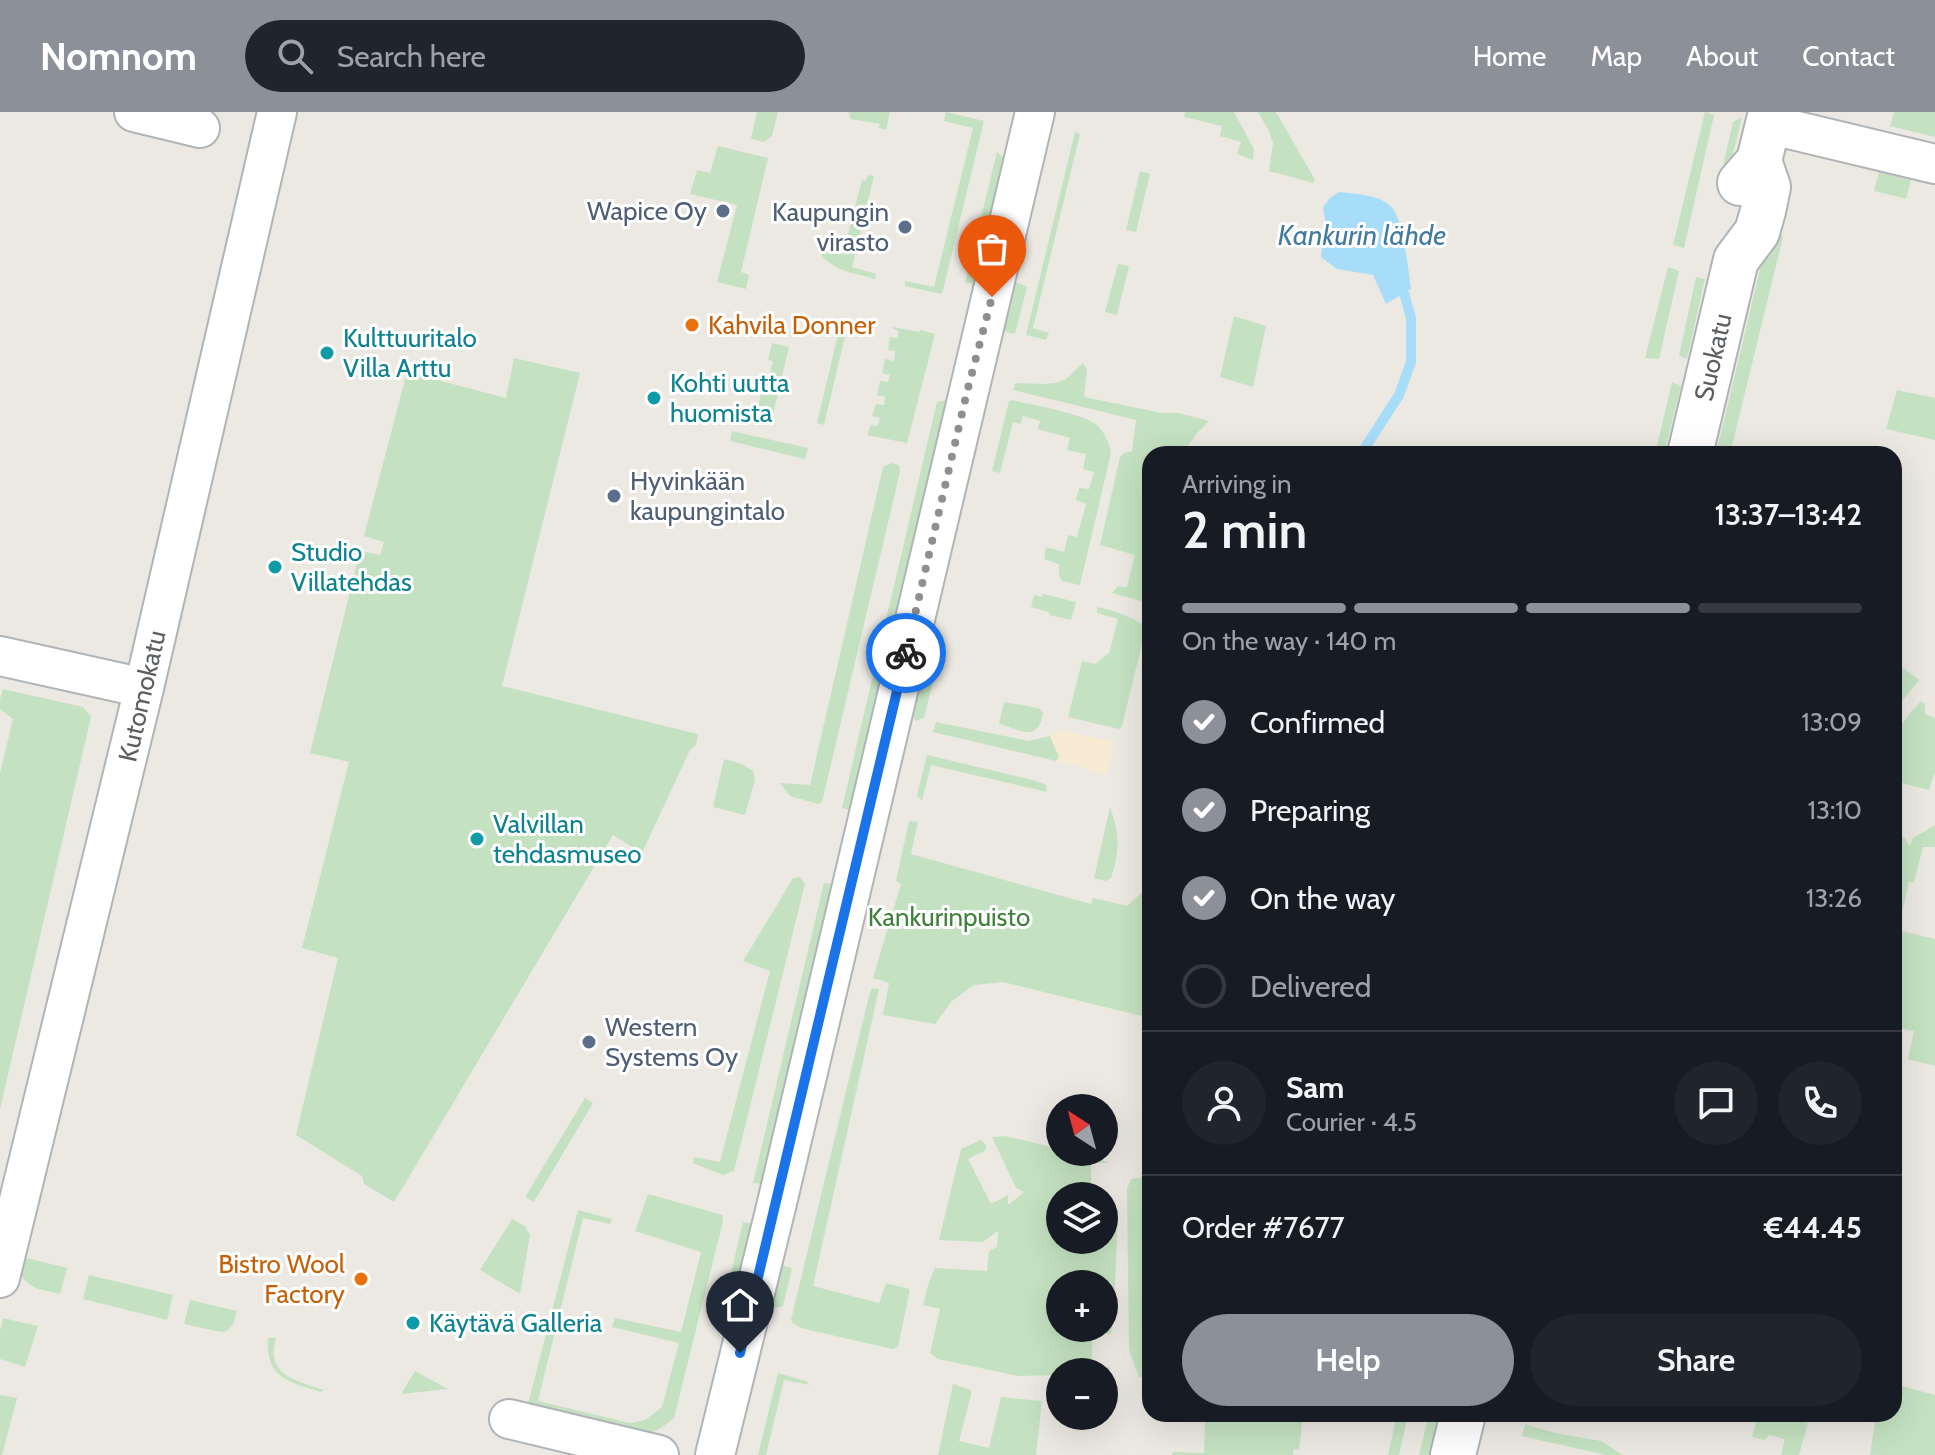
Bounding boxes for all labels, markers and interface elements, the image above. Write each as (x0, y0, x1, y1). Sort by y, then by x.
search box (245, 20, 805, 92)
text: Nomnom (40, 33, 197, 80)
icon: search (273, 34, 317, 78)
text: Search here (337, 38, 486, 75)
text: Home (1473, 39, 1546, 73)
text: Map (1590, 39, 1642, 73)
text: About (1686, 39, 1758, 73)
text: Contact (1802, 39, 1895, 73)
place label: Wapice Oy (587, 195, 707, 227)
place label: Kaupungin virasto (772, 196, 889, 258)
marker: Wapice Oy (714, 202, 732, 220)
pin (958, 215, 1026, 297)
marker: Kaupungin virasto (896, 218, 914, 236)
water label: Kankurin lähde (1278, 218, 1446, 252)
icon: bag (970, 227, 1014, 271)
place label: Kahvila Donner (708, 309, 876, 341)
street label: Suokatu (1687, 310, 1739, 404)
marker: Kahvila Donner (683, 316, 701, 334)
place label: Kulttuuritalo Villa Arttu (343, 322, 477, 384)
marker: Kulttuuritalo Villa Arttu (318, 344, 336, 362)
place label: Kohti uutta huomista (670, 367, 790, 429)
marker: Kohti uutta huomista (645, 389, 663, 407)
place label: Hyvinkään kaupungintalo (630, 465, 785, 527)
text: Arriving in (1182, 468, 1292, 500)
marker: Hyvinkään kaupungintalo (605, 487, 623, 505)
text: 13:37–13:42 (1714, 496, 1862, 533)
text: 2 min (1182, 498, 1307, 561)
place label: Studio Villatehdas (291, 536, 412, 598)
marker: Studio Villatehdas (266, 558, 284, 576)
courier (866, 613, 946, 693)
text: On the way · 140 m (1182, 625, 1396, 657)
street label: Kutomokatu (111, 627, 173, 765)
icon: bike (884, 631, 928, 675)
icon: check (1182, 700, 1226, 744)
text: Confirmed (1250, 704, 1385, 741)
text: 13:09 (1801, 706, 1862, 738)
icon: check (1182, 788, 1226, 832)
text: Preparing (1250, 792, 1370, 829)
text: 13:10 (1807, 794, 1862, 826)
place label: Valvillan tehdasmuseo (493, 808, 642, 870)
marker: Valvillan tehdasmuseo (468, 830, 486, 848)
icon: check (1182, 876, 1226, 920)
text: On the way (1250, 880, 1395, 917)
text: 13:26 (1806, 882, 1862, 914)
park label: Kankurinpuisto (868, 901, 1030, 933)
text: Delivered (1250, 968, 1371, 1005)
place label: Western Systems Oy (605, 1011, 738, 1073)
marker: Western Systems Oy (580, 1033, 598, 1051)
button: person (1182, 1061, 1266, 1145)
button: chat (1674, 1061, 1758, 1145)
button: phone (1778, 1061, 1862, 1145)
text: Sam (1286, 1069, 1344, 1106)
north arrow (1046, 1094, 1118, 1166)
map controls (1046, 1094, 1118, 1430)
text: Courier · 4.5 (1286, 1106, 1417, 1138)
button: layers (1046, 1182, 1118, 1254)
text: Order #7677 (1182, 1209, 1345, 1246)
text: €44.45 (1764, 1209, 1862, 1246)
place label: Bistro Wool Factory (218, 1248, 345, 1310)
marker: Bistro Wool Factory (352, 1270, 370, 1288)
button: + (1046, 1270, 1118, 1342)
pin (706, 1271, 774, 1353)
icon: home (718, 1283, 762, 1327)
place label: Käytävä Galleria (429, 1307, 603, 1339)
marker: Käytävä Galleria (404, 1314, 422, 1332)
button: Help (1182, 1314, 1514, 1406)
button: Share (1530, 1314, 1862, 1406)
button: − (1046, 1358, 1118, 1430)

